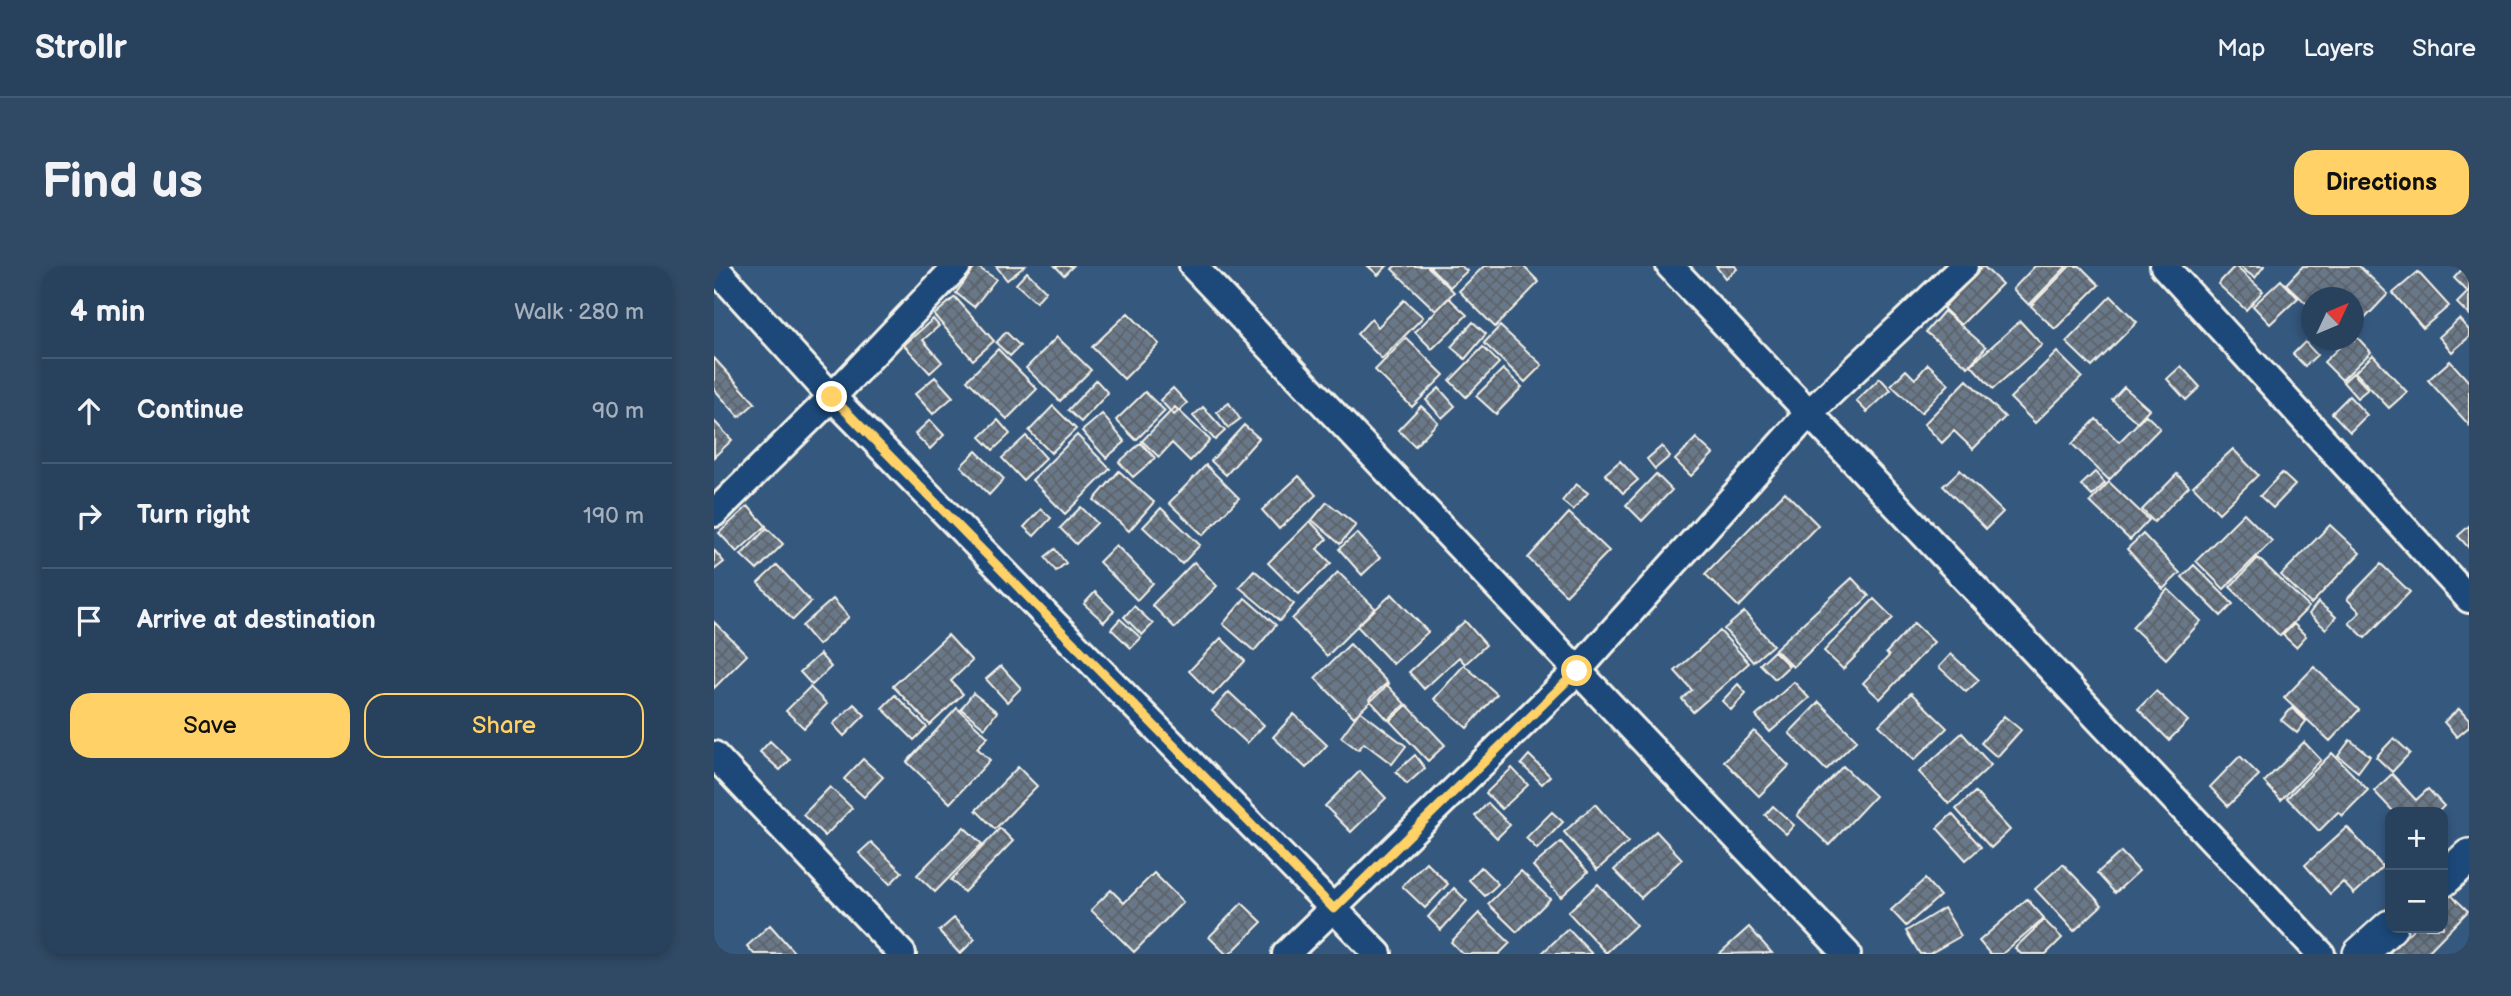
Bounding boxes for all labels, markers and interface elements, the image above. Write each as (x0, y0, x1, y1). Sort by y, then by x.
text: Strollr (35, 28, 127, 68)
text: Map (2217, 34, 2265, 63)
text: Layers (2303, 34, 2374, 63)
text: Share (2412, 34, 2476, 63)
button: Directions (2294, 150, 2469, 215)
text: Find us (42, 153, 203, 212)
north arrow (2301, 287, 2364, 350)
text: 4 min (70, 294, 145, 330)
text: Walk · 280 m (514, 298, 644, 326)
route end (816, 381, 847, 412)
icon: ahead (70, 392, 108, 430)
text: Continue (137, 395, 244, 426)
text: 90 m (592, 397, 644, 425)
icon: right (70, 497, 108, 535)
text: Turn right (137, 500, 250, 531)
text: 190 m (583, 502, 644, 530)
icon: arrive (70, 602, 108, 640)
text: Arrive at destination (137, 605, 376, 636)
route start (1561, 655, 1592, 686)
button: Save (70, 693, 350, 758)
button: Share (364, 693, 644, 758)
map controls (2385, 807, 2448, 933)
button: + (2385, 807, 2448, 870)
button: − (2385, 870, 2448, 933)

